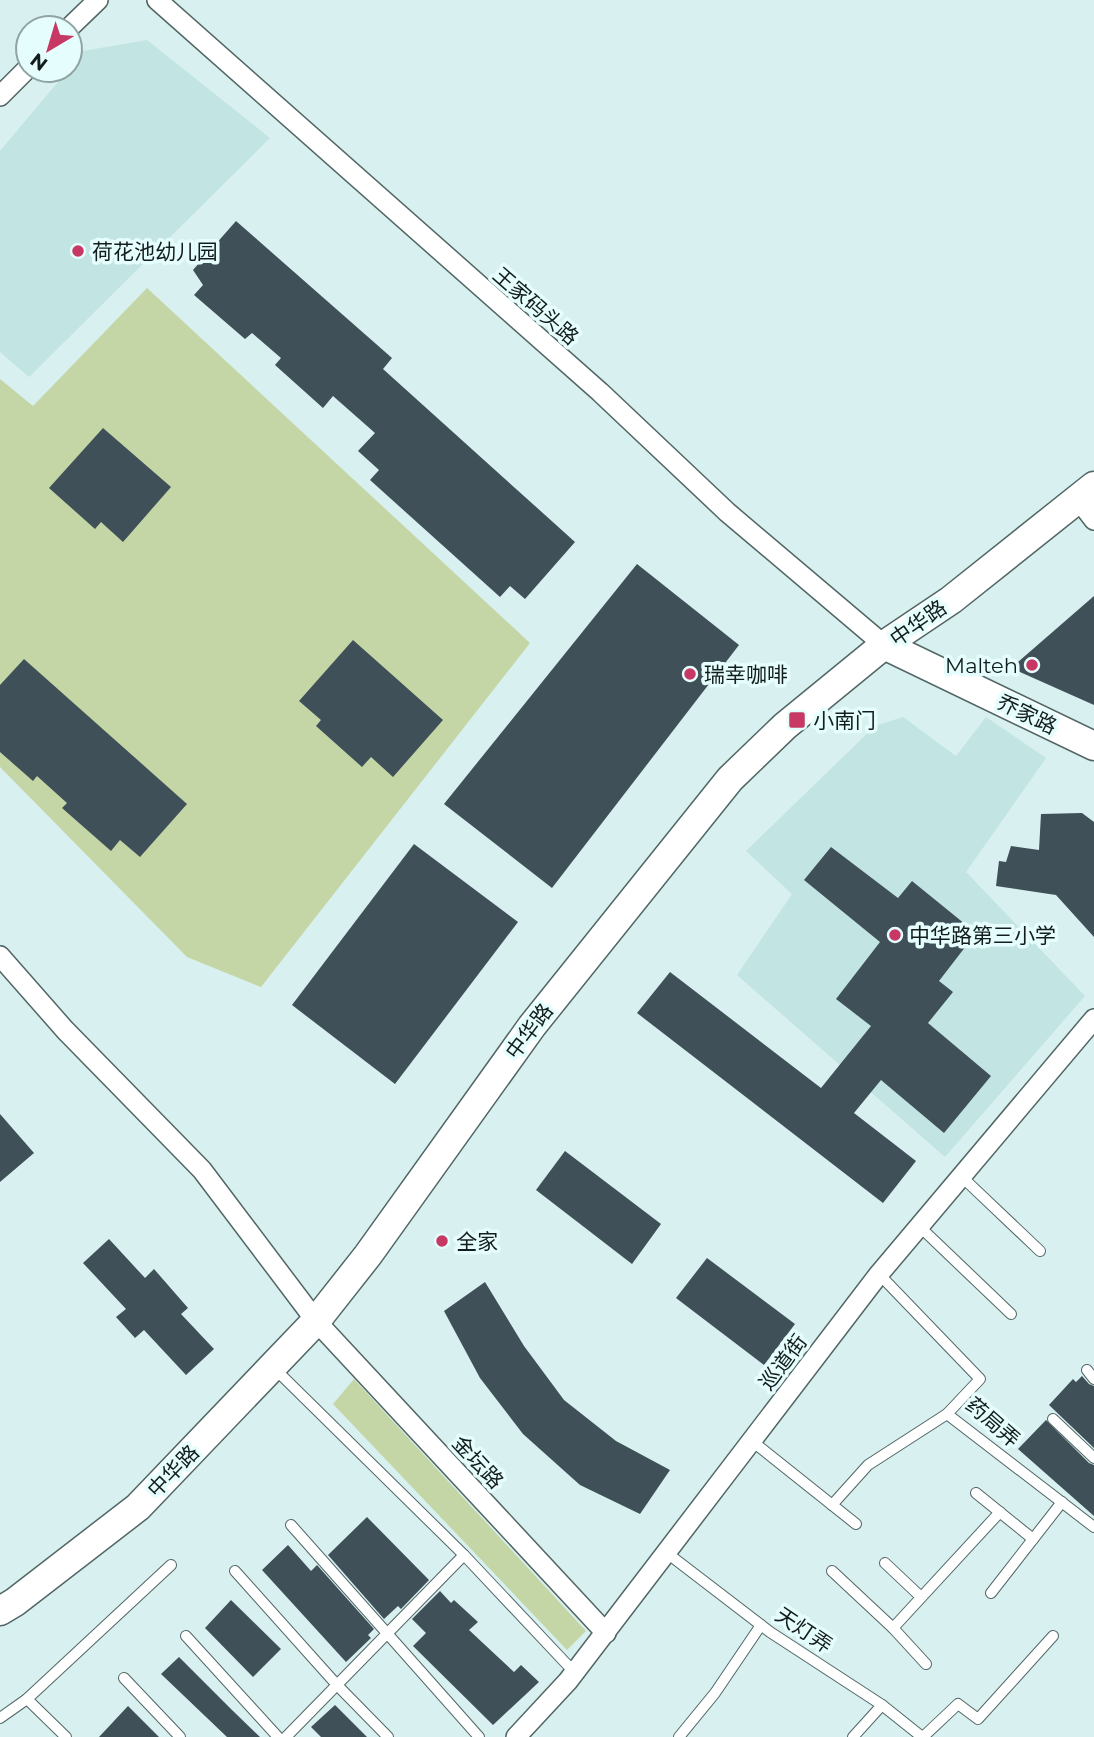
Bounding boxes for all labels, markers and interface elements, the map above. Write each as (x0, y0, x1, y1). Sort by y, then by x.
north arrow (14, 14, 84, 84)
text: N (26, 48, 52, 76)
place label: 荷花池幼儿园 (92, 239, 218, 264)
marker: 荷花池幼儿园 (70, 243, 86, 259)
street label: 王家码头路 (488, 262, 584, 350)
street label: 中华路 (885, 595, 951, 651)
place label: Malteh (945, 653, 1018, 678)
marker: Malteh (1024, 657, 1040, 673)
place label: 瑞幸咖啡 (704, 662, 788, 687)
marker: 瑞幸咖啡 (682, 666, 698, 682)
street label: 乔家路 (993, 689, 1061, 739)
place label: 小南门 (813, 708, 876, 733)
marker: 小南门 (787, 710, 807, 730)
place label: 中华路第三小学 (909, 923, 1056, 948)
marker: 中华路第三小学 (887, 927, 903, 943)
street label: 中华路 (500, 998, 558, 1064)
place label: 全家 (456, 1229, 498, 1254)
marker: 全家 (434, 1233, 450, 1249)
street label: 巡道街 (754, 1329, 812, 1395)
street label: 药局弄 (961, 1392, 1025, 1452)
street label: 金坛路 (447, 1430, 509, 1494)
street label: 中华路 (142, 1440, 204, 1502)
street label: 天灯弄 (771, 1602, 837, 1658)

